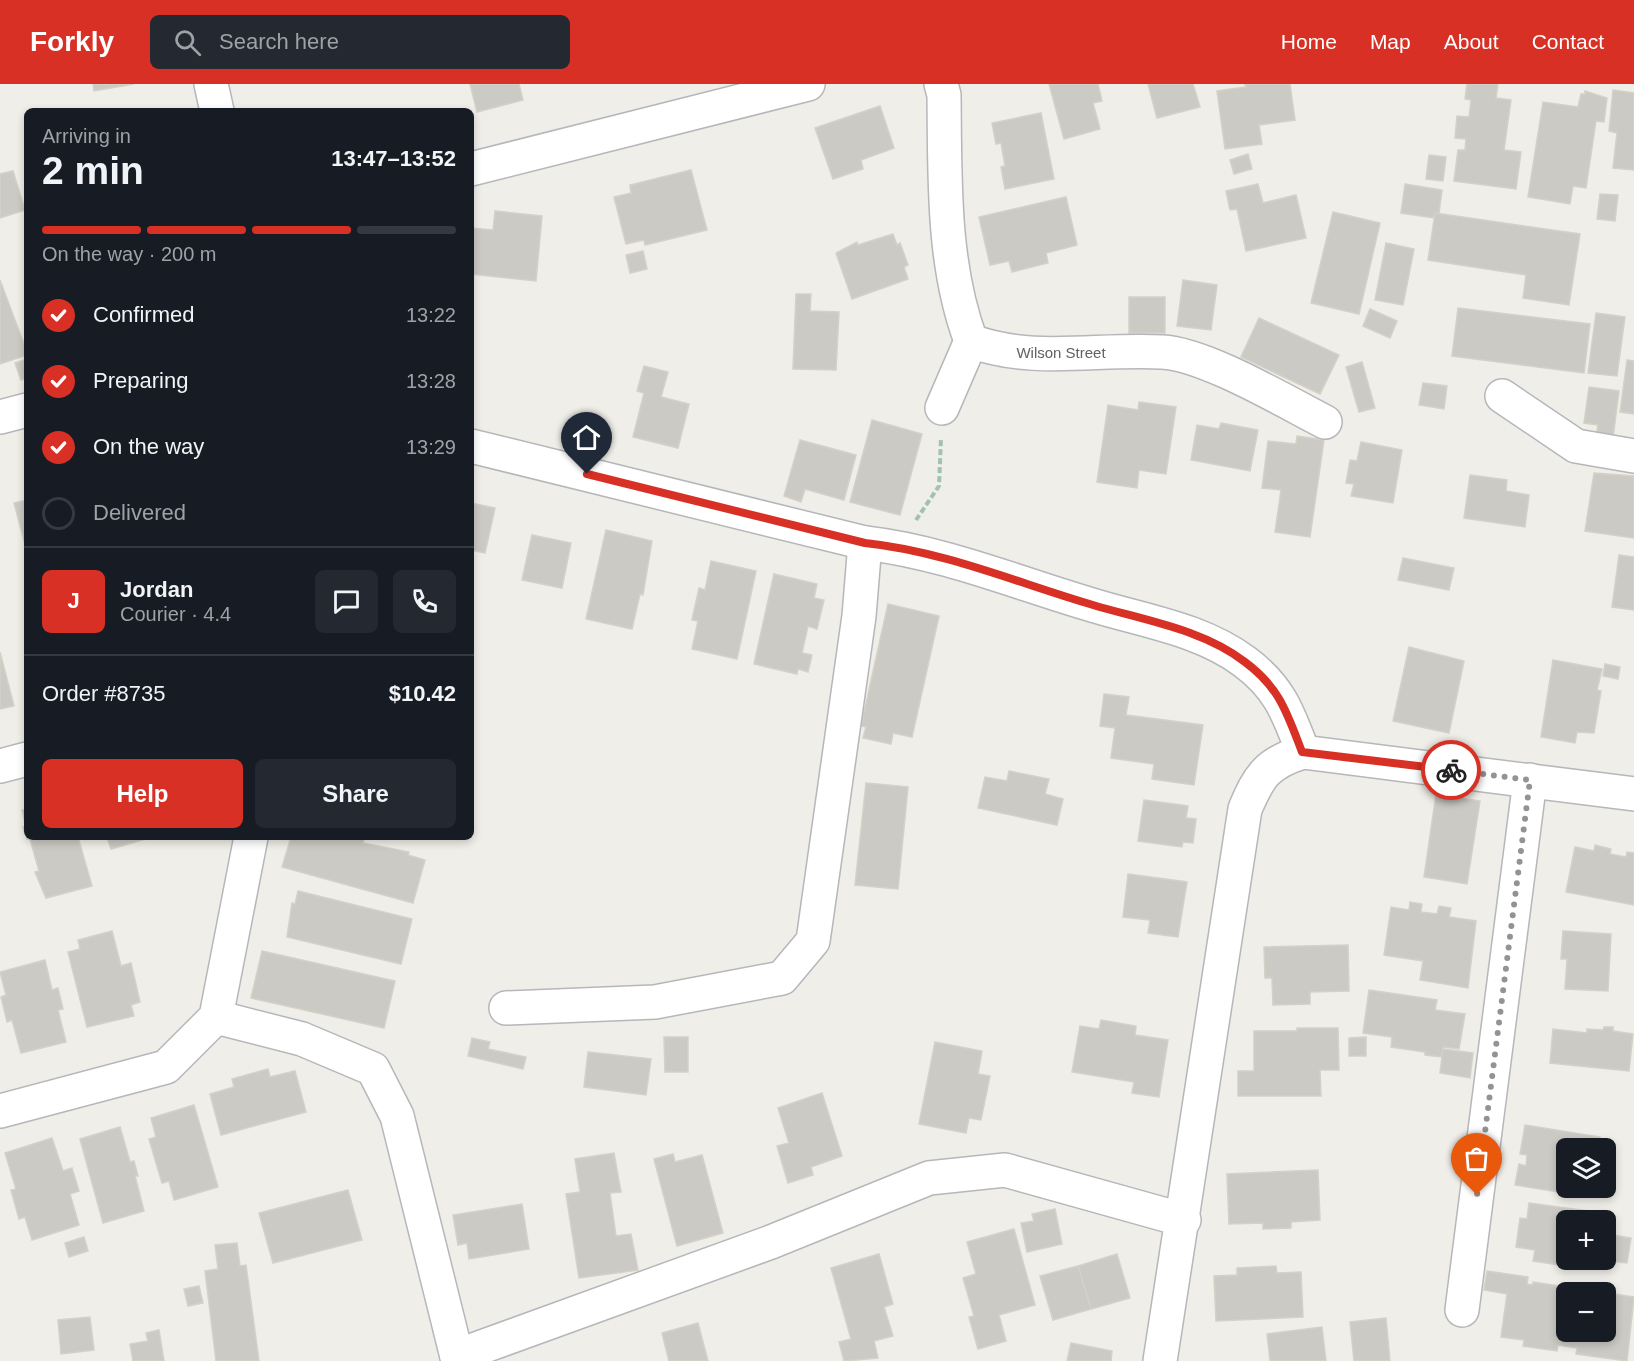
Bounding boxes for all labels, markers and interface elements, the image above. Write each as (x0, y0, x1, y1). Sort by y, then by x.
search box (150, 15, 570, 69)
text: Forkly (30, 26, 114, 57)
icon: search (171, 26, 204, 59)
text: Search here (219, 29, 339, 54)
text: Home (1281, 30, 1337, 53)
text: Map (1370, 30, 1411, 53)
text: About (1444, 30, 1499, 53)
text: Contact (1532, 30, 1604, 53)
text: Arriving in (42, 125, 131, 147)
text: 13:47–13:52 (331, 146, 456, 171)
text: 2 min (42, 149, 144, 192)
text: On the way · 200 m (42, 243, 217, 265)
icon: check (42, 299, 75, 332)
text: Confirmed (93, 302, 194, 327)
text: 13:22 (406, 304, 456, 326)
street label: Wilson Street (1016, 344, 1106, 361)
icon: check (42, 365, 75, 398)
text: Preparing (93, 368, 188, 393)
text: 13:28 (406, 370, 456, 392)
pin (561, 412, 612, 474)
icon: home (570, 421, 603, 454)
icon: check (42, 431, 75, 464)
text: On the way (93, 434, 204, 459)
text: 13:29 (406, 436, 456, 458)
text: Delivered (93, 500, 186, 525)
button: chat (315, 570, 378, 633)
button: phone (393, 570, 456, 633)
text: Jordan (120, 577, 193, 602)
text: J (67, 588, 80, 613)
text: Courier · 4.4 (120, 603, 231, 625)
text: Order #8735 (42, 681, 166, 706)
text: $10.42 (389, 681, 456, 706)
courier (1421, 740, 1481, 800)
icon: bike (1435, 754, 1468, 787)
button: Help (42, 759, 243, 828)
button: Share (255, 759, 456, 828)
pin (1451, 1133, 1502, 1195)
map controls (1556, 1138, 1616, 1342)
button: layers (1556, 1138, 1616, 1198)
icon: bag (1460, 1142, 1493, 1175)
button: + (1556, 1210, 1616, 1270)
button: − (1556, 1282, 1616, 1342)

